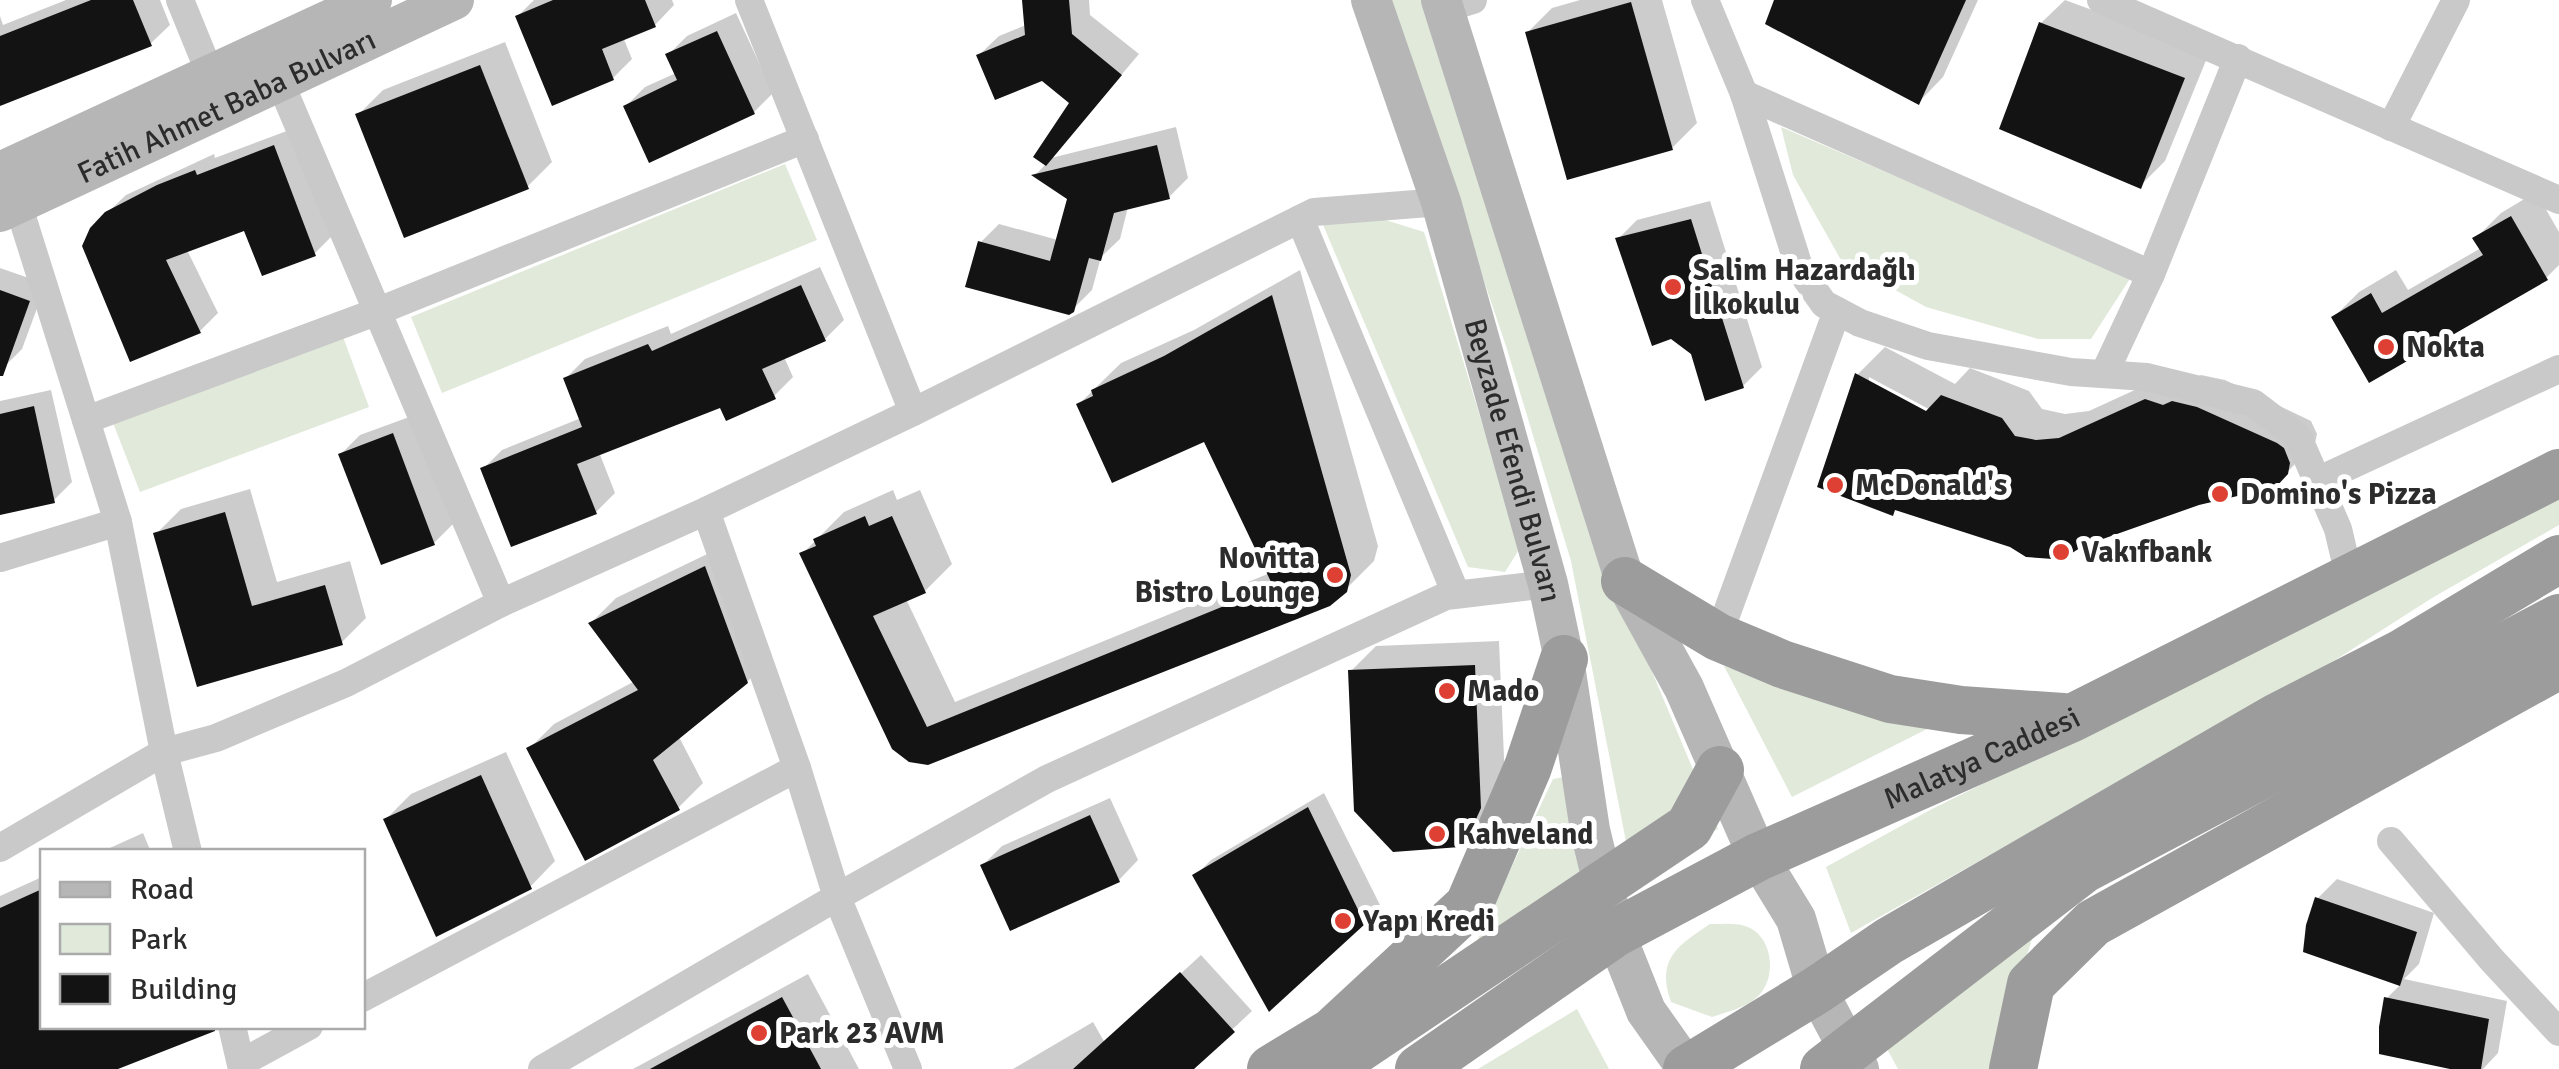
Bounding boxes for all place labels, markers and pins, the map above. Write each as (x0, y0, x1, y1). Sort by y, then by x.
place label: Salim Hazardağlı İlkokulu (1693, 252, 1916, 323)
marker: Salim Hazardağlı İlkokulu (1662, 276, 1684, 298)
place label: Nokta (2406, 329, 2485, 366)
marker: Nokta (2375, 336, 2397, 358)
place label: McDonald's (1855, 467, 2007, 504)
marker: McDonald's (1824, 474, 1846, 496)
place label: Domino's Pizza (2240, 476, 2437, 513)
marker: Domino's Pizza (2209, 483, 2231, 505)
place label: Vakıfbank (2081, 534, 2213, 571)
place label: Novitta Bistro Lounge (1134, 540, 1315, 611)
marker: Vakıfbank (2050, 541, 2072, 563)
marker: Novitta Bistro Lounge (1324, 564, 1346, 586)
place label: Mado (1467, 673, 1539, 710)
marker: Mado (1436, 680, 1458, 702)
place label: Kahveland (1457, 816, 1593, 853)
marker: Kahveland (1426, 823, 1448, 845)
place label: Yapı Kredi (1362, 903, 1495, 940)
marker: Yapı Kredi (1332, 910, 1354, 932)
place label: Park 23 AVM (779, 1015, 945, 1052)
marker: Park 23 AVM (748, 1022, 770, 1044)

